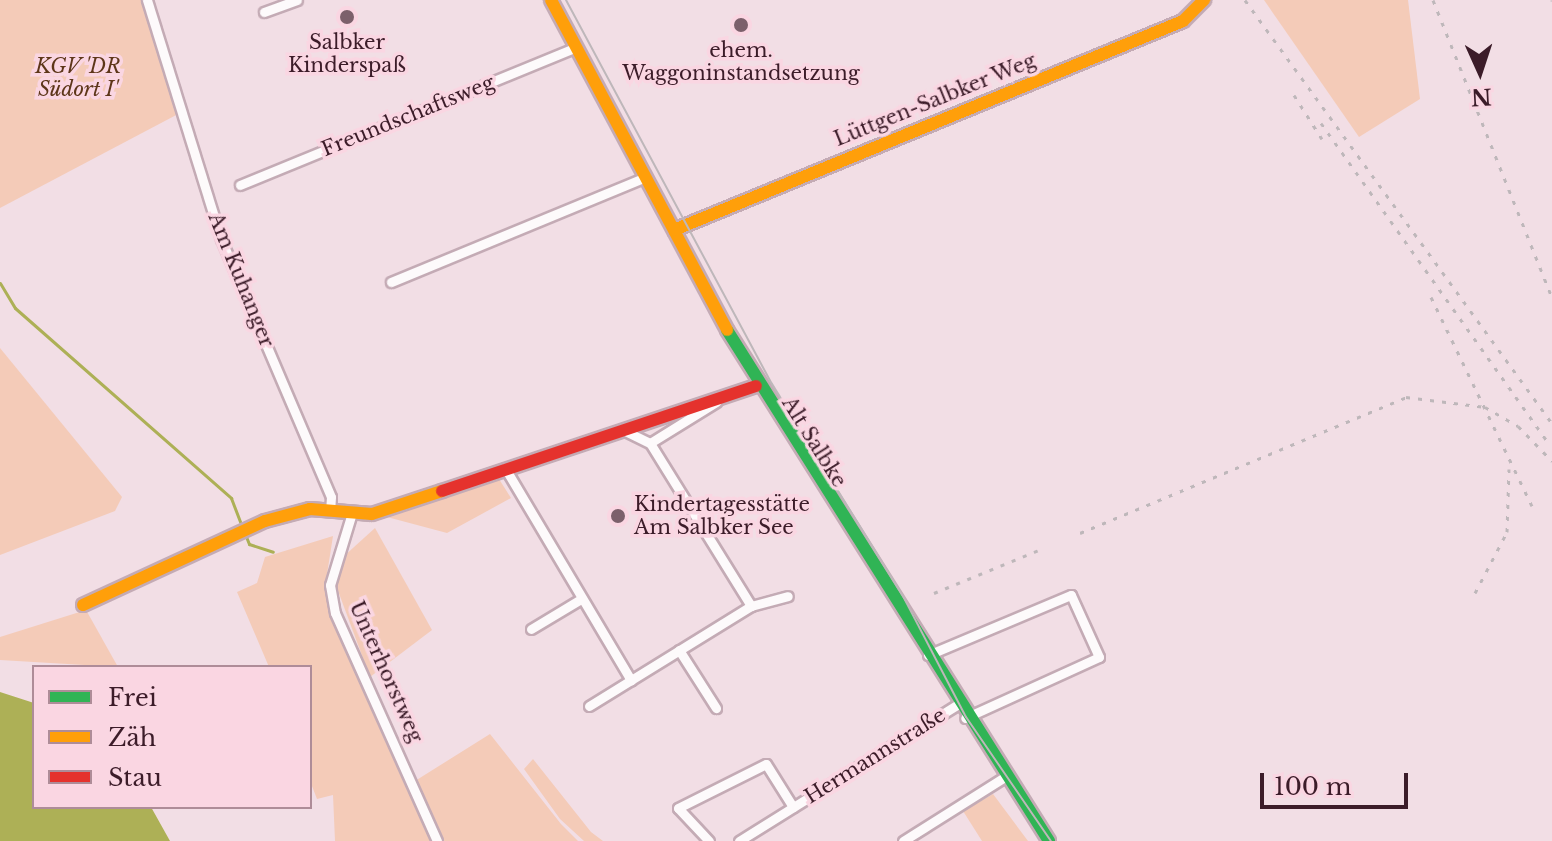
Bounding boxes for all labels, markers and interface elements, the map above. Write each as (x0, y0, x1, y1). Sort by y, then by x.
marker: Salbker Kinderspaß (338, 8, 356, 26)
marker: ehem. Waggoninstandsetzung (732, 16, 750, 34)
place label: Salbker Kinderspaß (288, 30, 406, 77)
north arrow (1440, 32, 1520, 112)
place label: ehem. Waggoninstandsetzung (622, 38, 860, 85)
street label: Lüttgen-Salbker Weg (830, 48, 1040, 152)
park label: KGV 'DR Südort I' (34, 55, 122, 102)
street label: Freundschaftsweg (318, 70, 498, 162)
text: N (1470, 82, 1492, 110)
street label: Am Kuhanger (203, 209, 279, 351)
street label: Alt Salbke (777, 392, 851, 492)
place label: Kindertagesstätte Am Salbker See (634, 492, 810, 539)
marker: Kindertagesstätte Am Salbker See (609, 507, 627, 525)
street label: Unterhorstweg (344, 598, 428, 746)
legend (32, 665, 312, 809)
text: Frei (108, 683, 157, 712)
street label: Hermannstraße (800, 703, 950, 809)
text: Zäh (108, 723, 156, 752)
scale bar (1264, 757, 1412, 807)
text: Stau (108, 763, 162, 792)
text: 100 m (1274, 772, 1352, 801)

